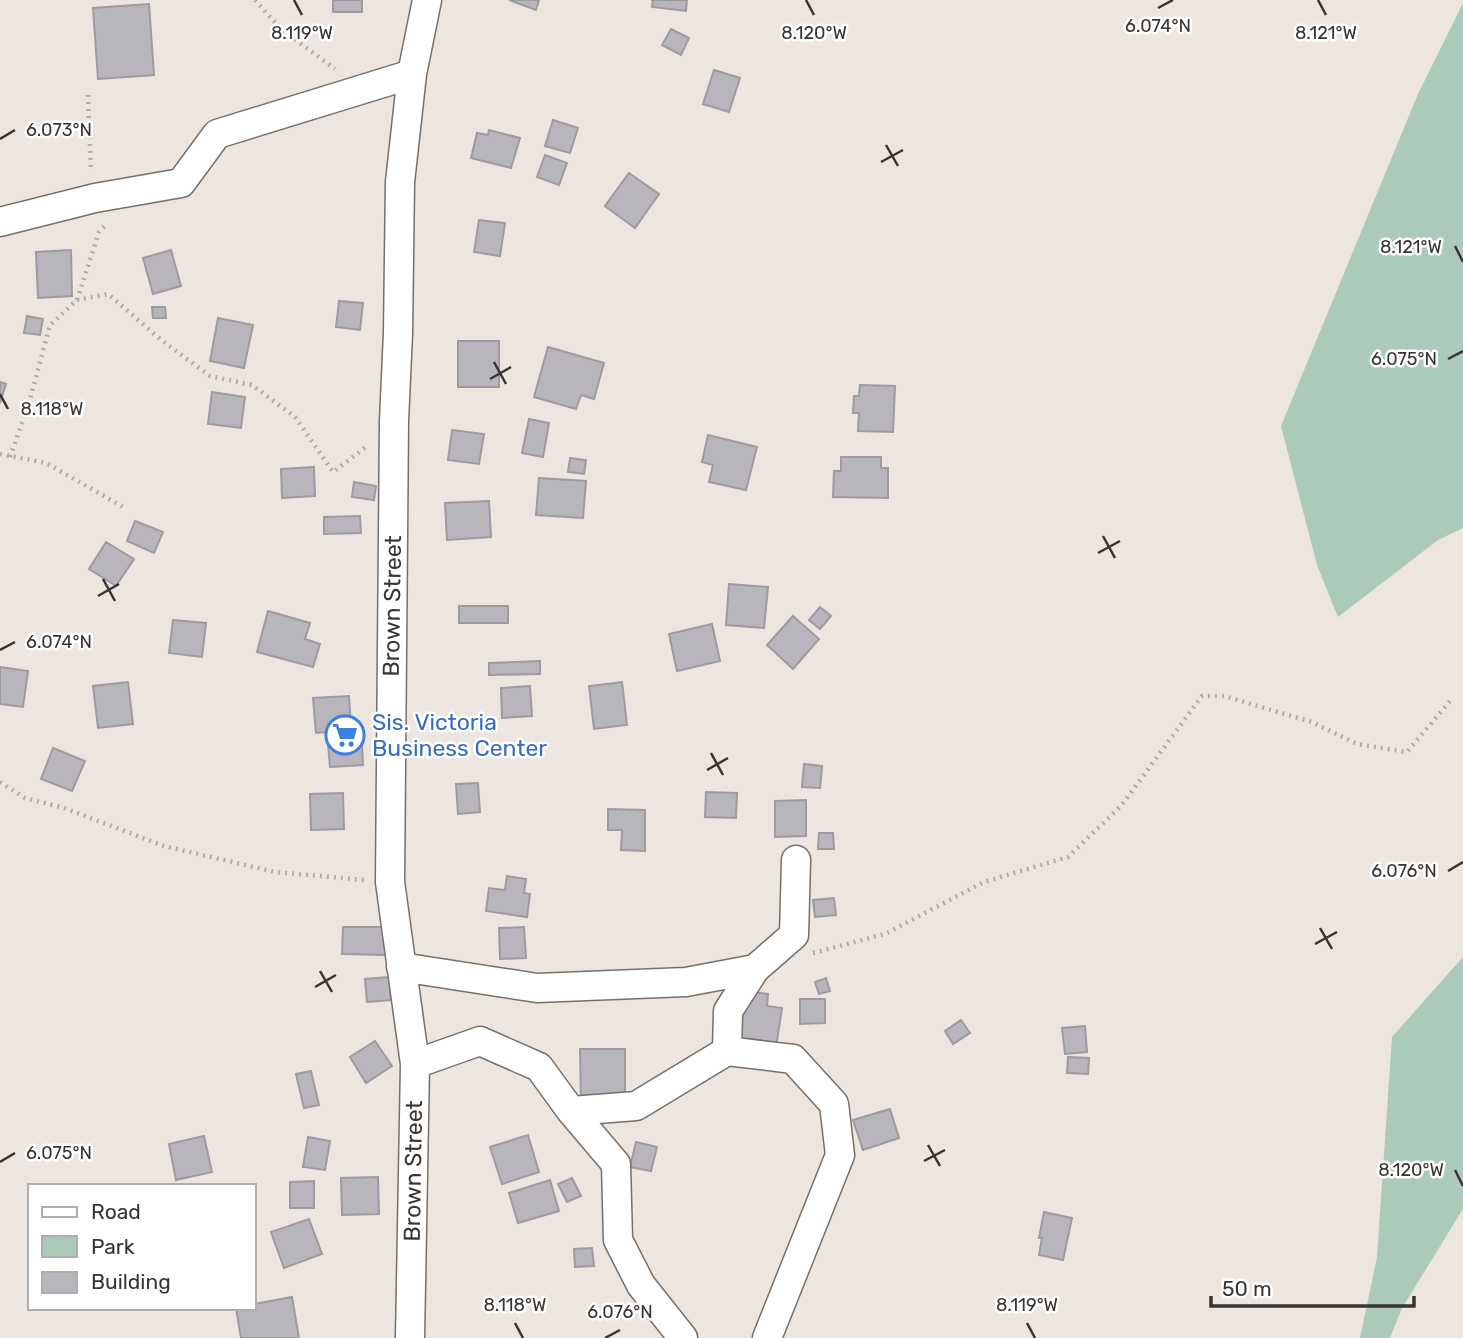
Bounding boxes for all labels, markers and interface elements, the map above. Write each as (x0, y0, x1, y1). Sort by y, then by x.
text: 6.074°N (1125, 15, 1191, 37)
text: 8.119°W (271, 22, 333, 44)
text: 8.120°W (781, 22, 847, 44)
text: 8.121°W (1295, 22, 1357, 44)
text: 6.073°N (26, 119, 92, 141)
text: 8.121°W (1380, 236, 1442, 258)
text: 6.075°N (1371, 348, 1437, 370)
text: 8.118°W (21, 398, 83, 420)
street label: Brown Street (377, 535, 407, 677)
text: 6.074°N (26, 631, 92, 653)
place label: Sis. Victoria Business Center (372, 708, 547, 762)
supermarket icon: Sis. Victoria Business Center (324, 714, 366, 756)
text: 6.076°N (1371, 860, 1437, 882)
street label: Brown Street (398, 1100, 428, 1242)
text: 6.075°N (26, 1142, 92, 1164)
text: 8.120°W (1378, 1159, 1444, 1181)
legend (28, 1184, 256, 1310)
text: Road (91, 1199, 141, 1224)
text: Park (91, 1234, 135, 1259)
scale bar (1211, 1264, 1414, 1308)
text: Building (91, 1269, 171, 1294)
text: 50 m (1222, 1276, 1272, 1301)
text: 8.118°W (484, 1294, 546, 1316)
text: 8.119°W (996, 1294, 1058, 1316)
text: 6.076°N (587, 1301, 653, 1323)

